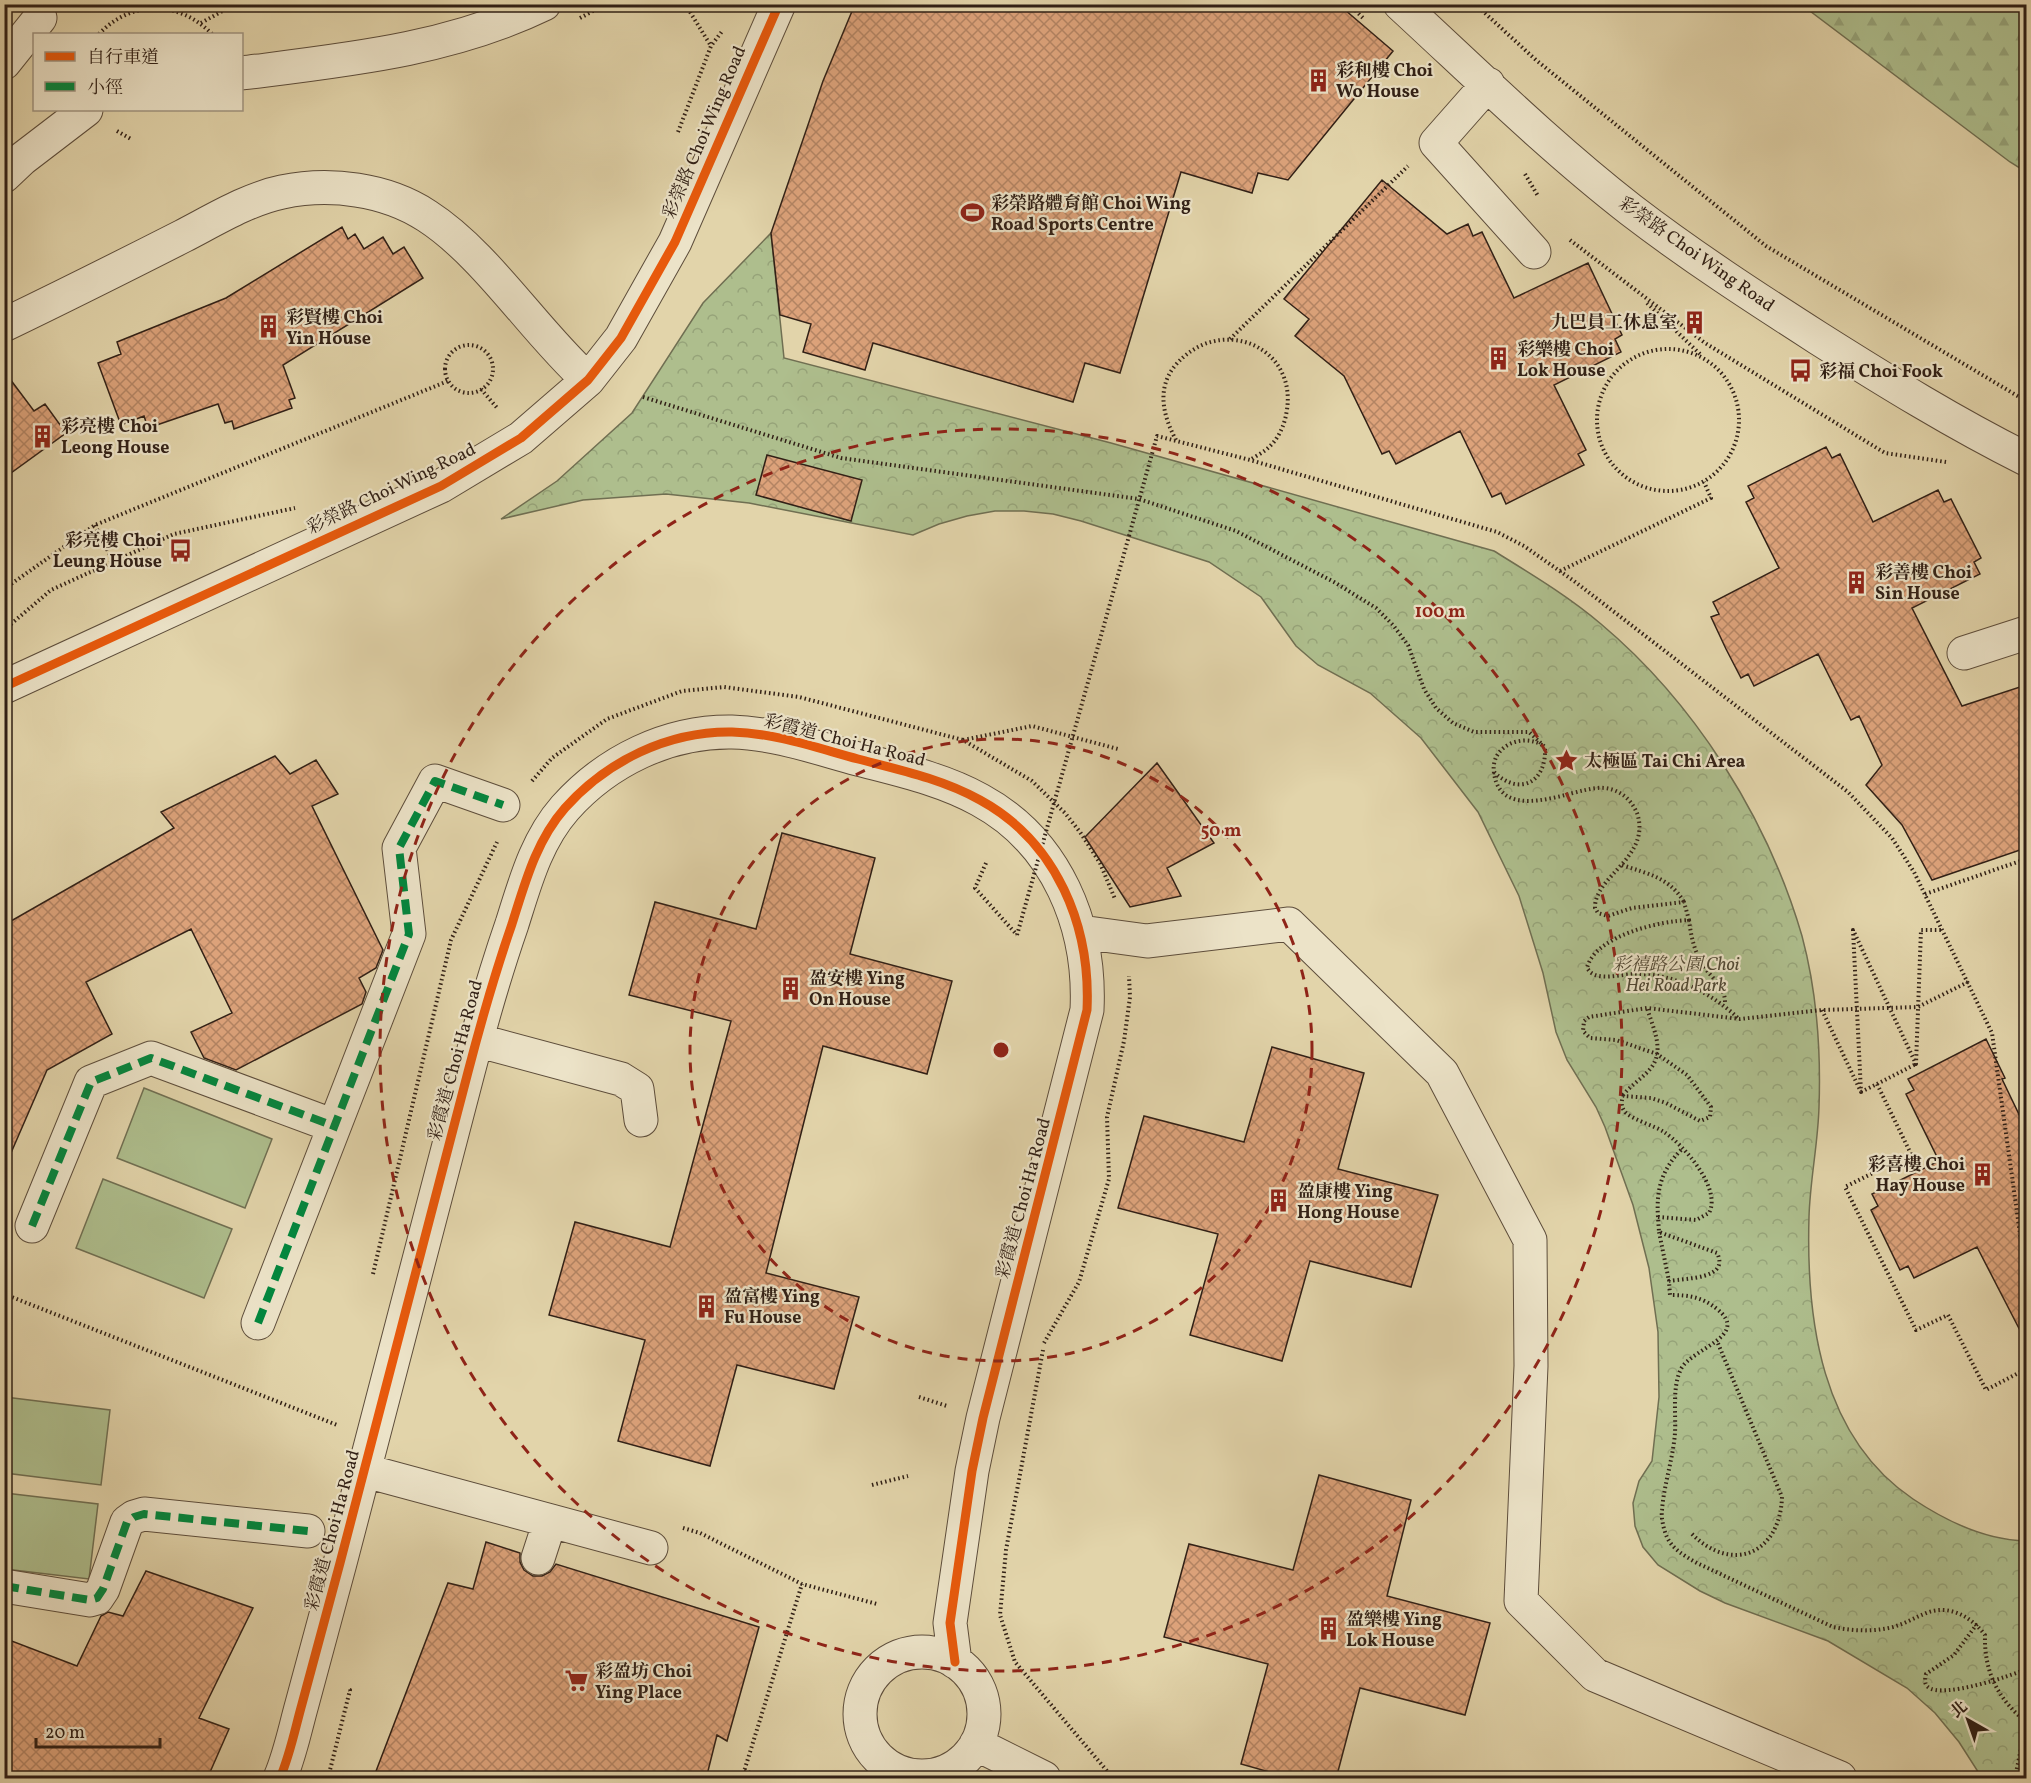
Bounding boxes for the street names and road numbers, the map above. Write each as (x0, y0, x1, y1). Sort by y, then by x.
street label: 彩榮路 Choi Wing Road (658, 42, 753, 223)
street label: 彩榮路 Choi Wing Road (1613, 192, 1779, 319)
street label: 彩榮路 Choi Wing Road (303, 438, 480, 541)
street label: 彩霞道 Choi Ha Road (761, 709, 928, 774)
street label: 彩霞道 Choi Ha Road (423, 977, 490, 1144)
street label: 彩霞道 Choi Ha Road (991, 1115, 1058, 1282)
street label: 彩霞道 Choi Ha Road (300, 1447, 367, 1614)

